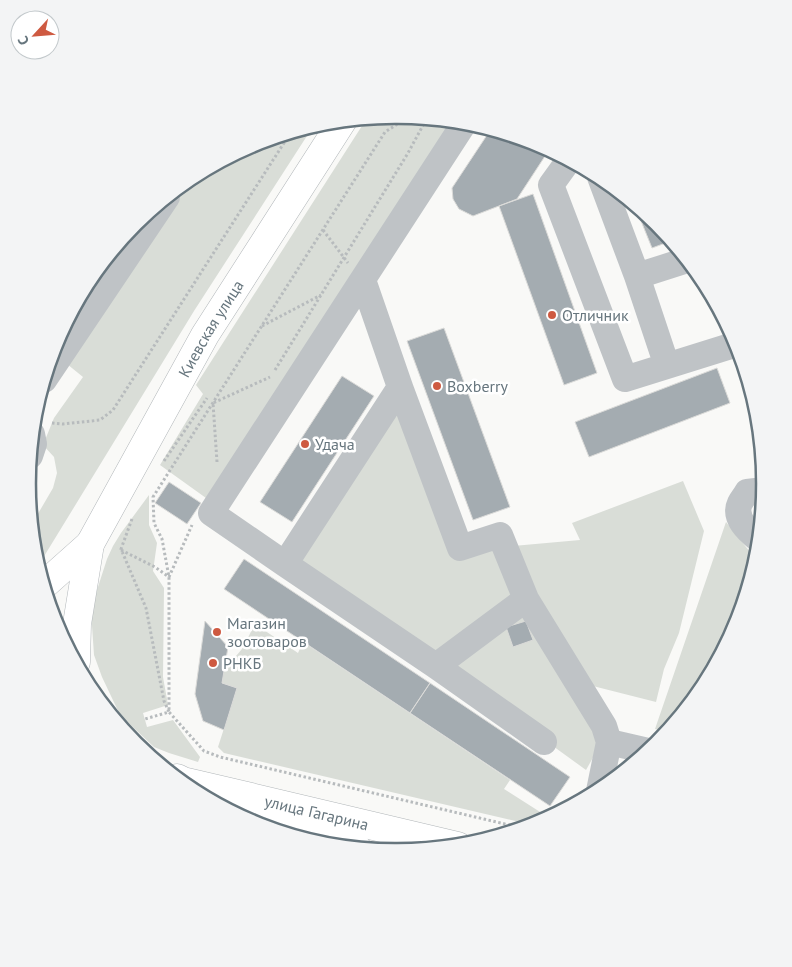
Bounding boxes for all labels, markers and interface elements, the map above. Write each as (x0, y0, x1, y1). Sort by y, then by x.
north arrow (10, 10, 60, 60)
text: С (13, 33, 33, 48)
street label: Киевская улица (174, 276, 248, 381)
place label: Отличник (562, 305, 629, 325)
marker: Отличник (546, 309, 558, 321)
place label: Boxberry (447, 376, 508, 396)
marker: Boxberry (431, 380, 443, 392)
place label: Удача (315, 434, 355, 454)
marker: Удача (299, 438, 311, 450)
place label: Магазин зоотоваров (227, 613, 307, 651)
marker: Магазин зоотоваров (211, 626, 223, 638)
place label: РНКБ (223, 653, 261, 673)
marker: РНКБ (207, 657, 219, 669)
street label: улица Гагарина (263, 791, 371, 835)

